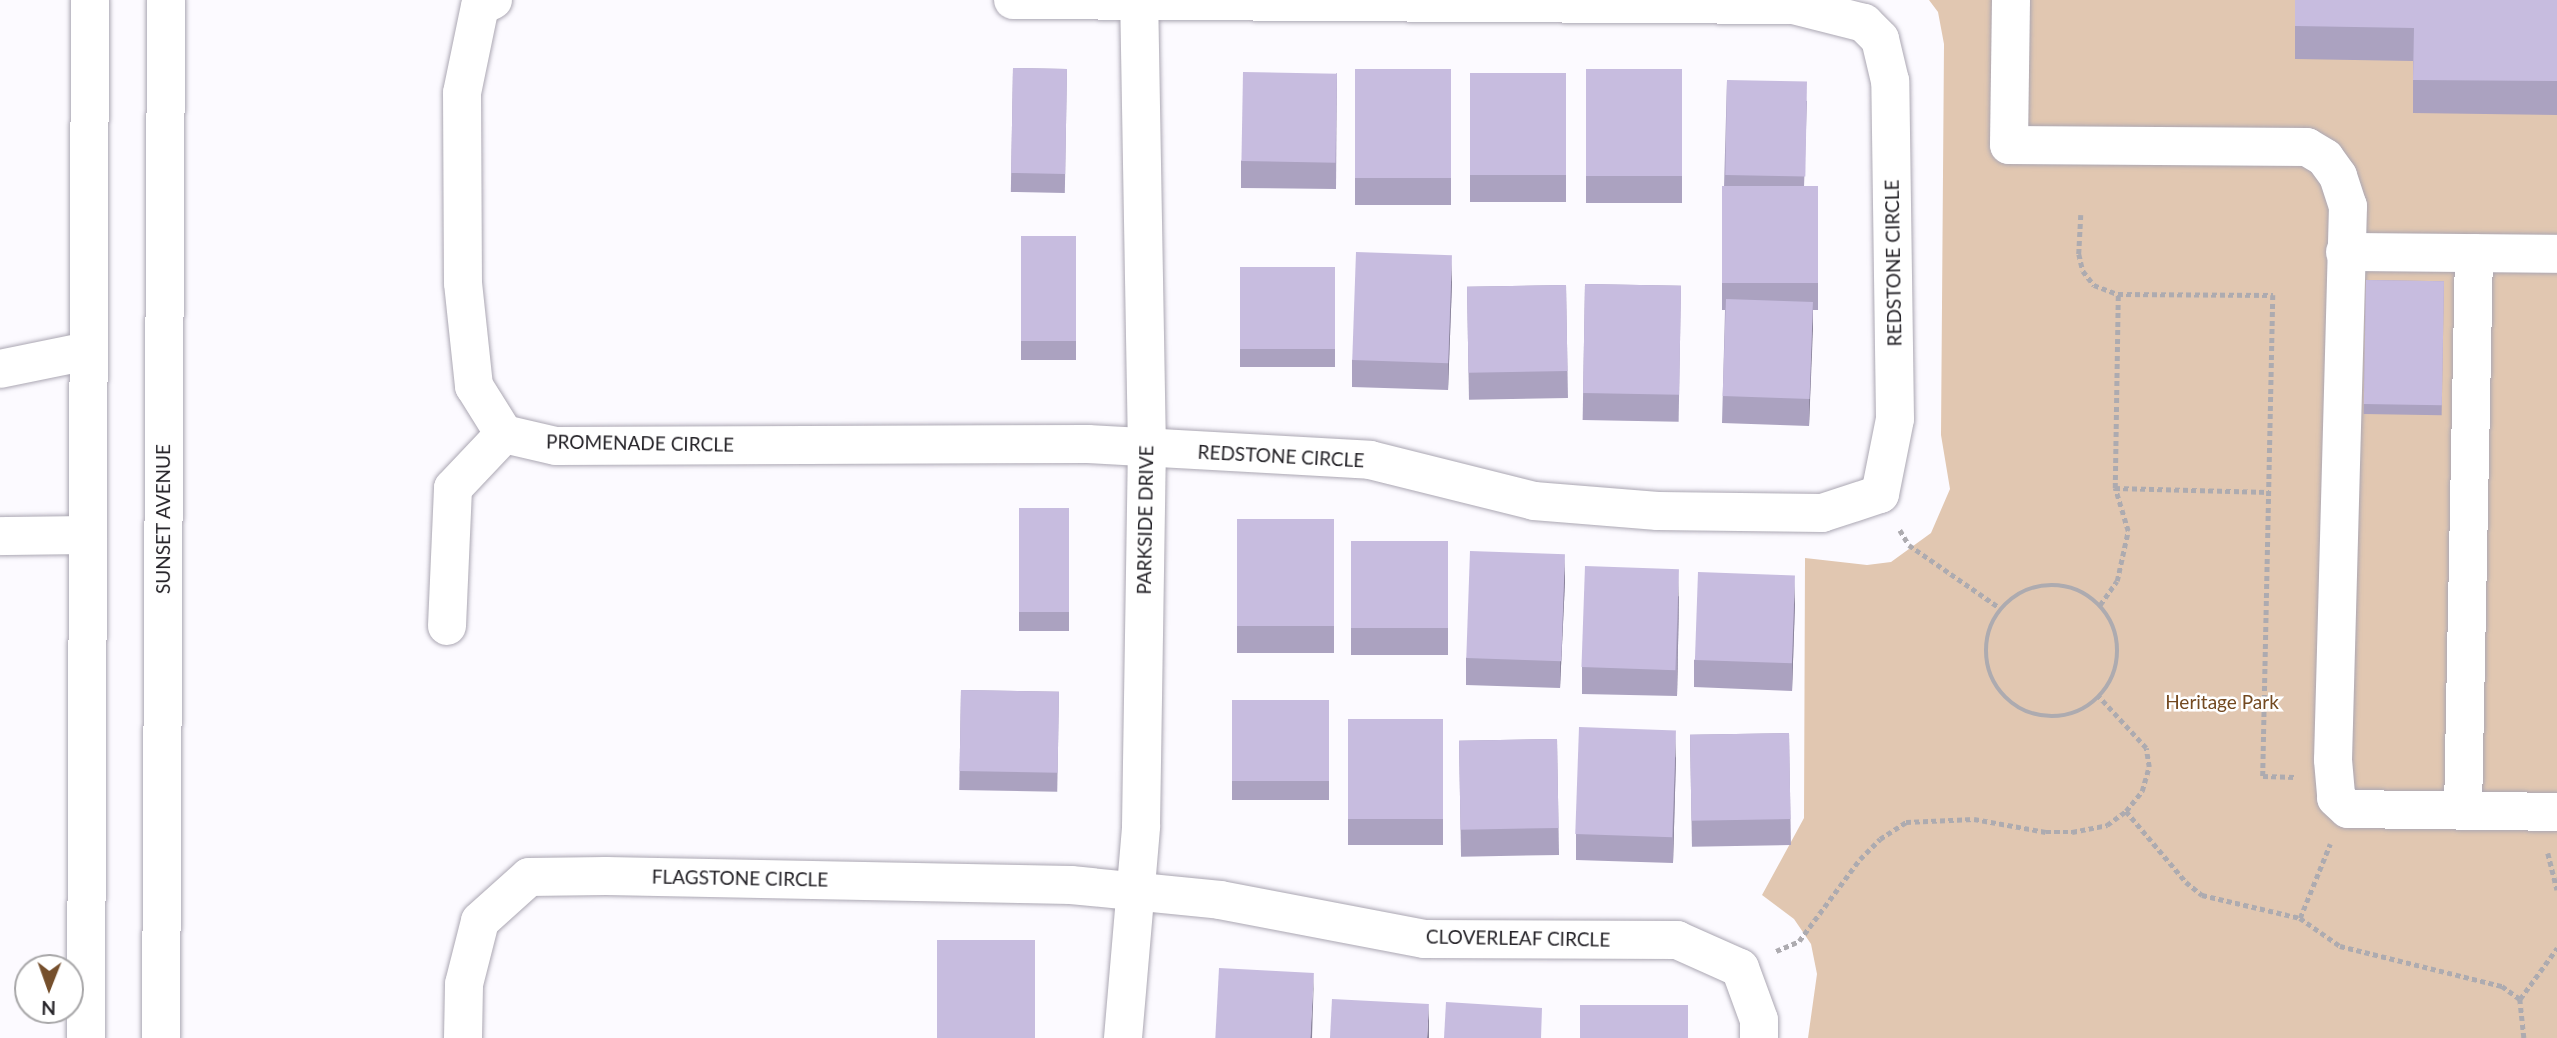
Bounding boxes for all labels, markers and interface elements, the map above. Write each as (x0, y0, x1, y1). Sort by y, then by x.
street label: REDSTONE CIRCLE (1880, 179, 1906, 347)
street label: PROMENADE CIRCLE (546, 430, 734, 456)
street label: REDSTONE CIRCLE (1197, 440, 1365, 472)
street label: SUNSET AVENUE (152, 443, 174, 595)
street label: PARKSIDE DRIVE (1132, 445, 1158, 595)
park label: Heritage Park (2165, 691, 2279, 713)
street label: FLAGSTONE CIRCLE (652, 865, 828, 891)
street label: CLOVERLEAF CIRCLE (1425, 925, 1611, 951)
north arrow (14, 954, 84, 1024)
text: N (41, 997, 56, 1020)

